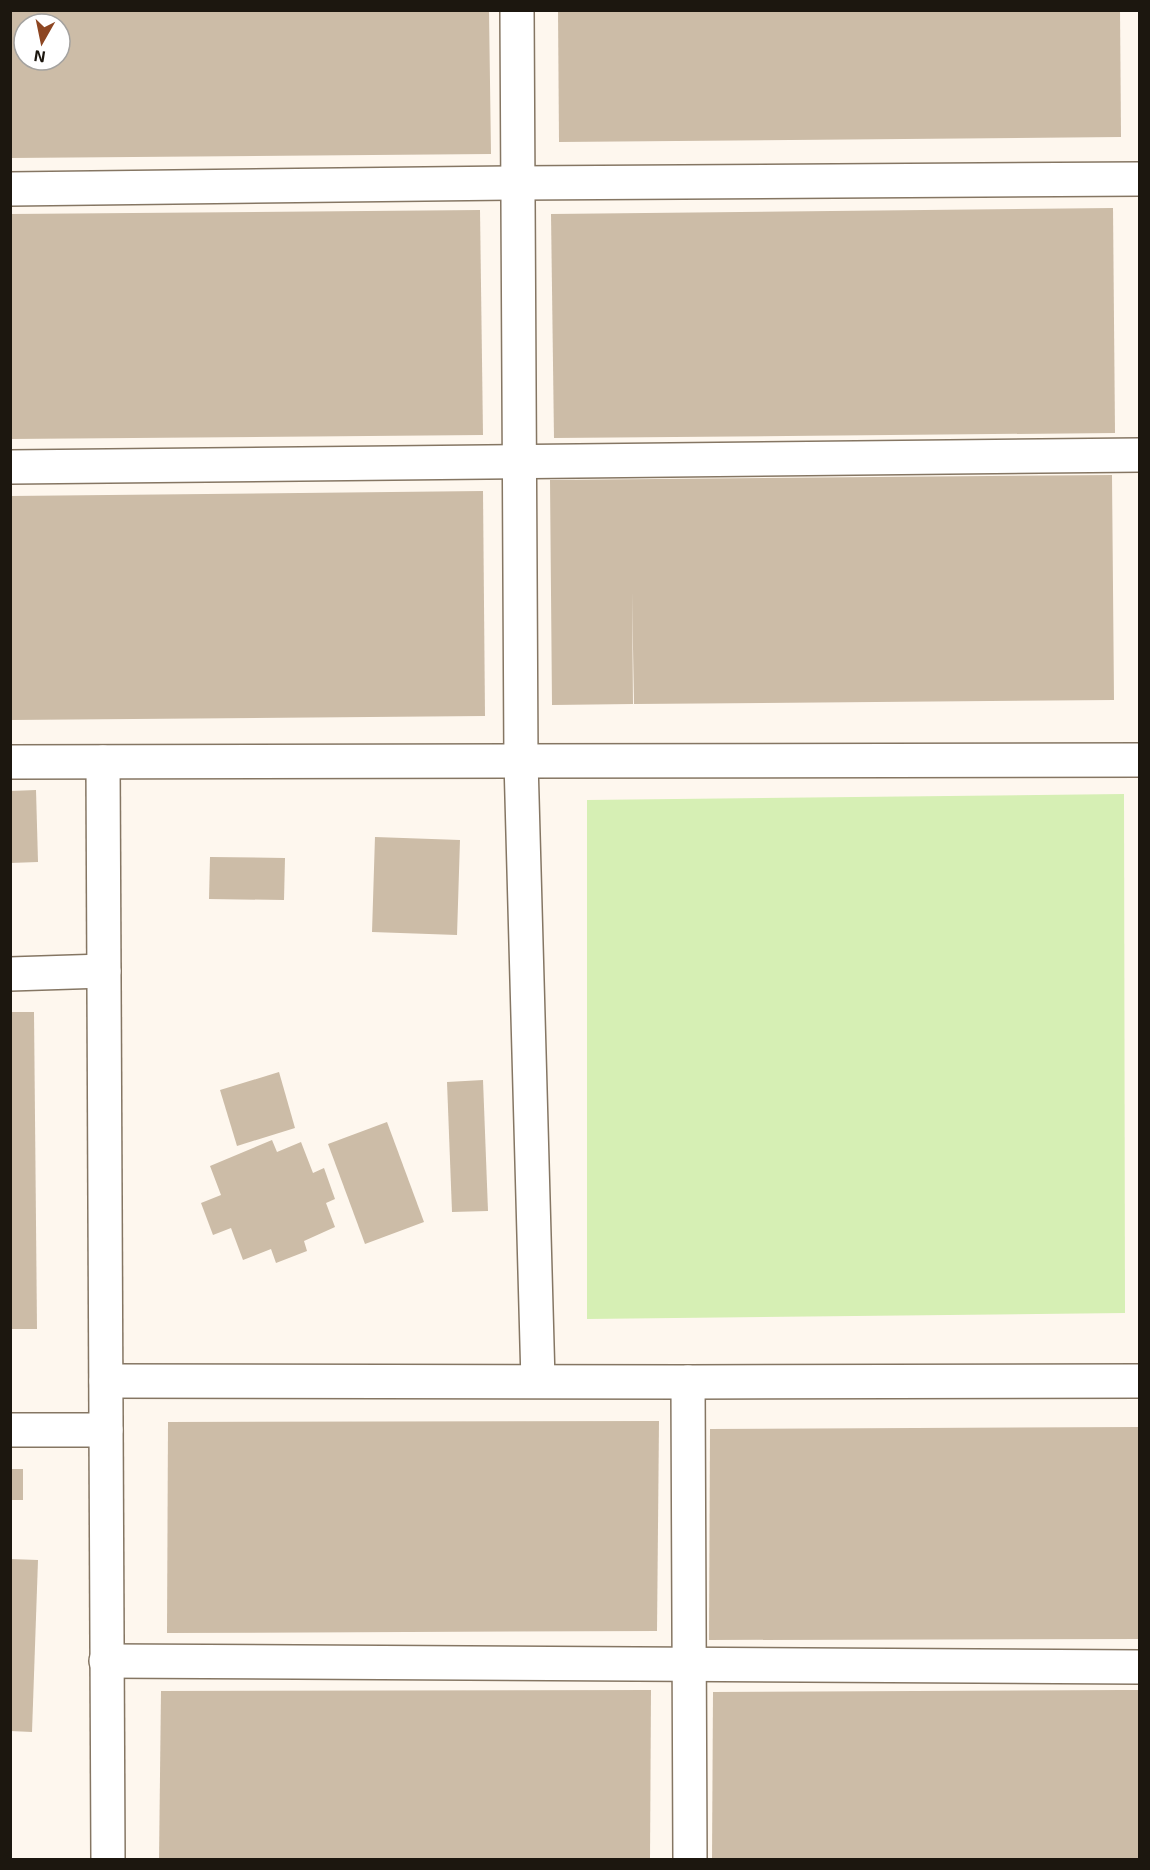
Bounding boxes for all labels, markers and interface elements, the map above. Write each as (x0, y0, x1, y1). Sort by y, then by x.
north arrow (12, 12, 72, 72)
text: N (32, 47, 47, 68)

